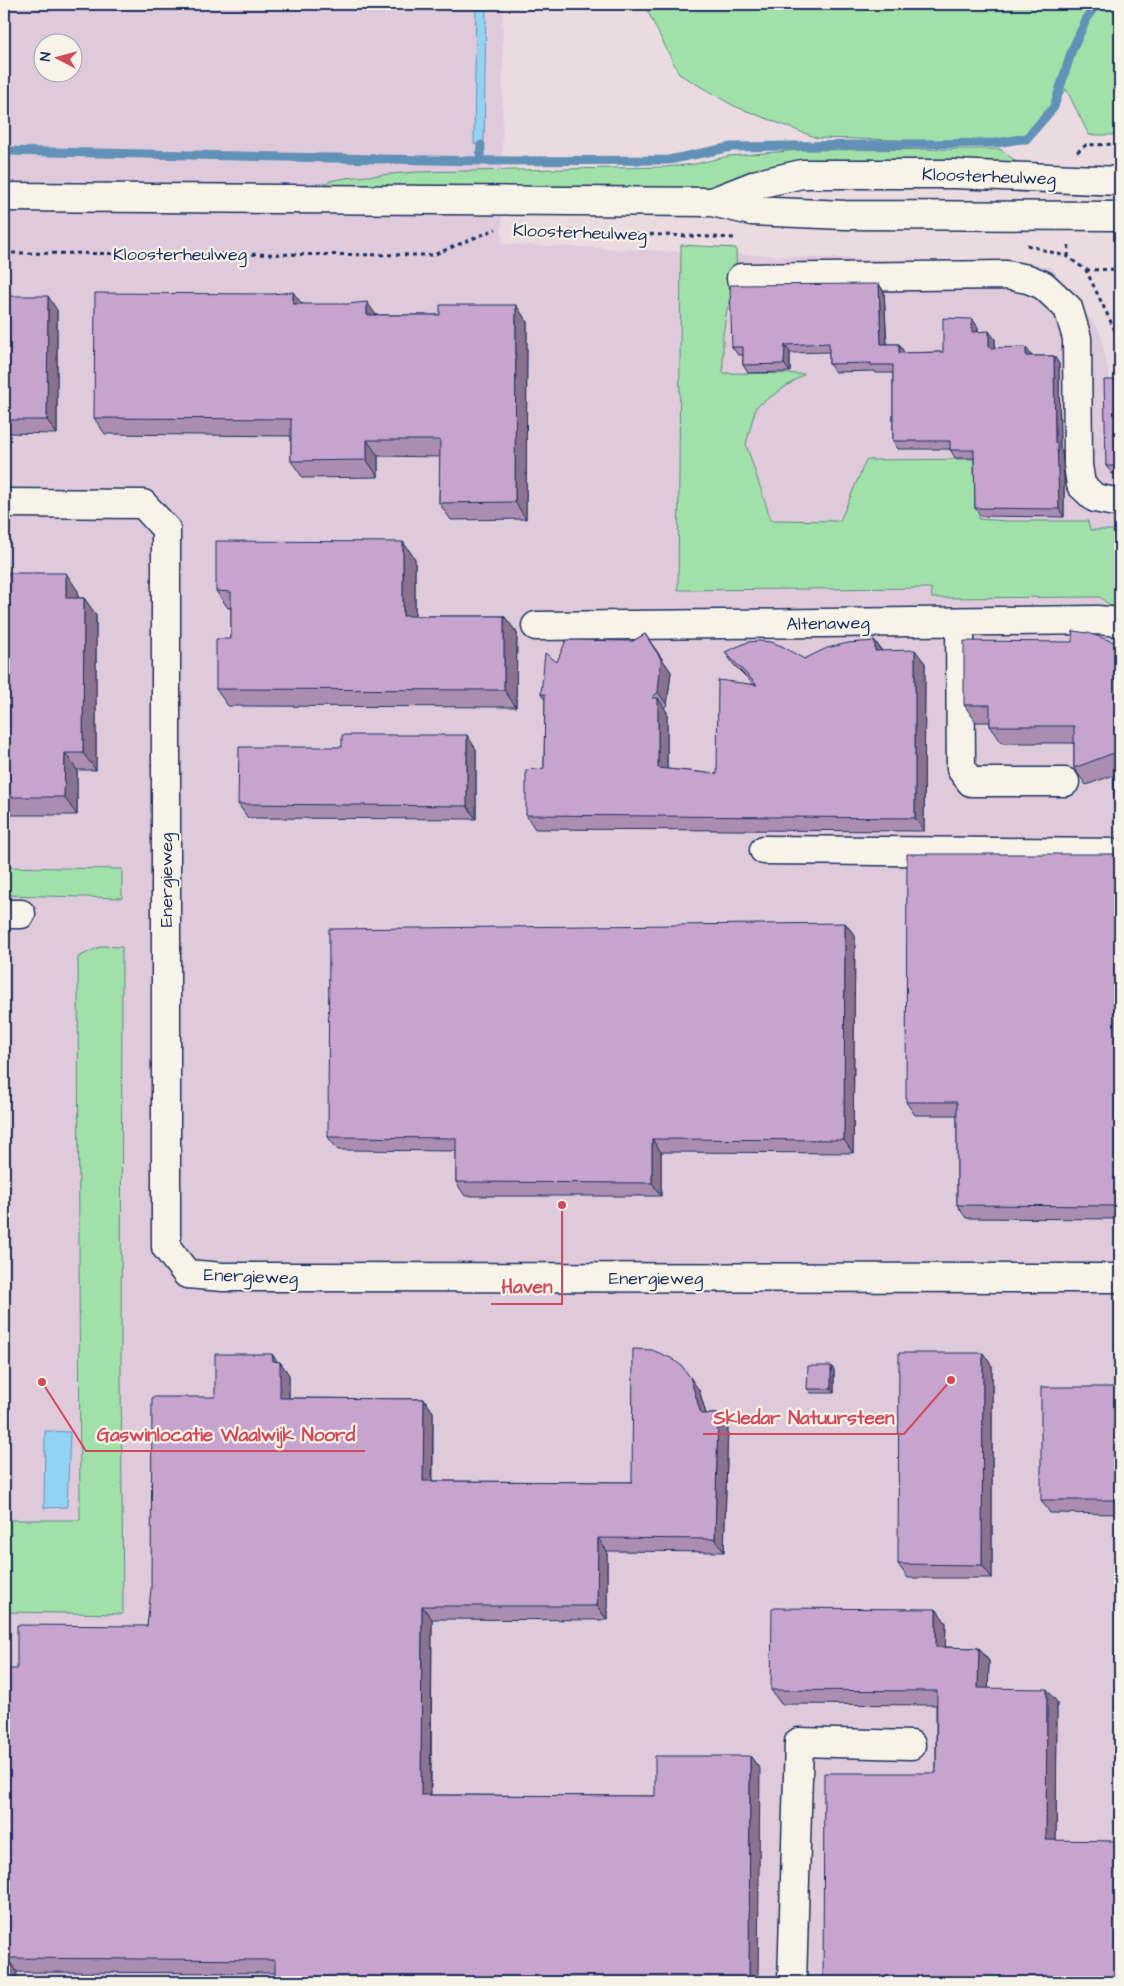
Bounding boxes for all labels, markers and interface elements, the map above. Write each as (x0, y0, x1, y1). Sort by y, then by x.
north arrow (32, 32, 82, 82)
text: N (36, 51, 56, 62)
street label: Kloosterheulweg (921, 162, 1056, 192)
street label: Kloosterheulweg (512, 218, 647, 248)
street label: Kloosterheulweg (113, 242, 247, 268)
street label: Altenaweg (786, 610, 870, 638)
street label: Energieweg (154, 833, 180, 927)
street label: Energieweg (203, 1262, 299, 1292)
street label: Energieweg (609, 1266, 703, 1292)
callout: Haven (491, 1270, 562, 1304)
text: Haven (502, 1274, 553, 1301)
callout: Skledar Natuursteen (703, 1400, 904, 1434)
text: Skledar Natuursteen (713, 1405, 895, 1432)
callout: Gaswinlocatie Waalwijk Noord (86, 1417, 365, 1451)
text: Gaswinlocatie Waalwijk Noord (97, 1422, 356, 1449)

